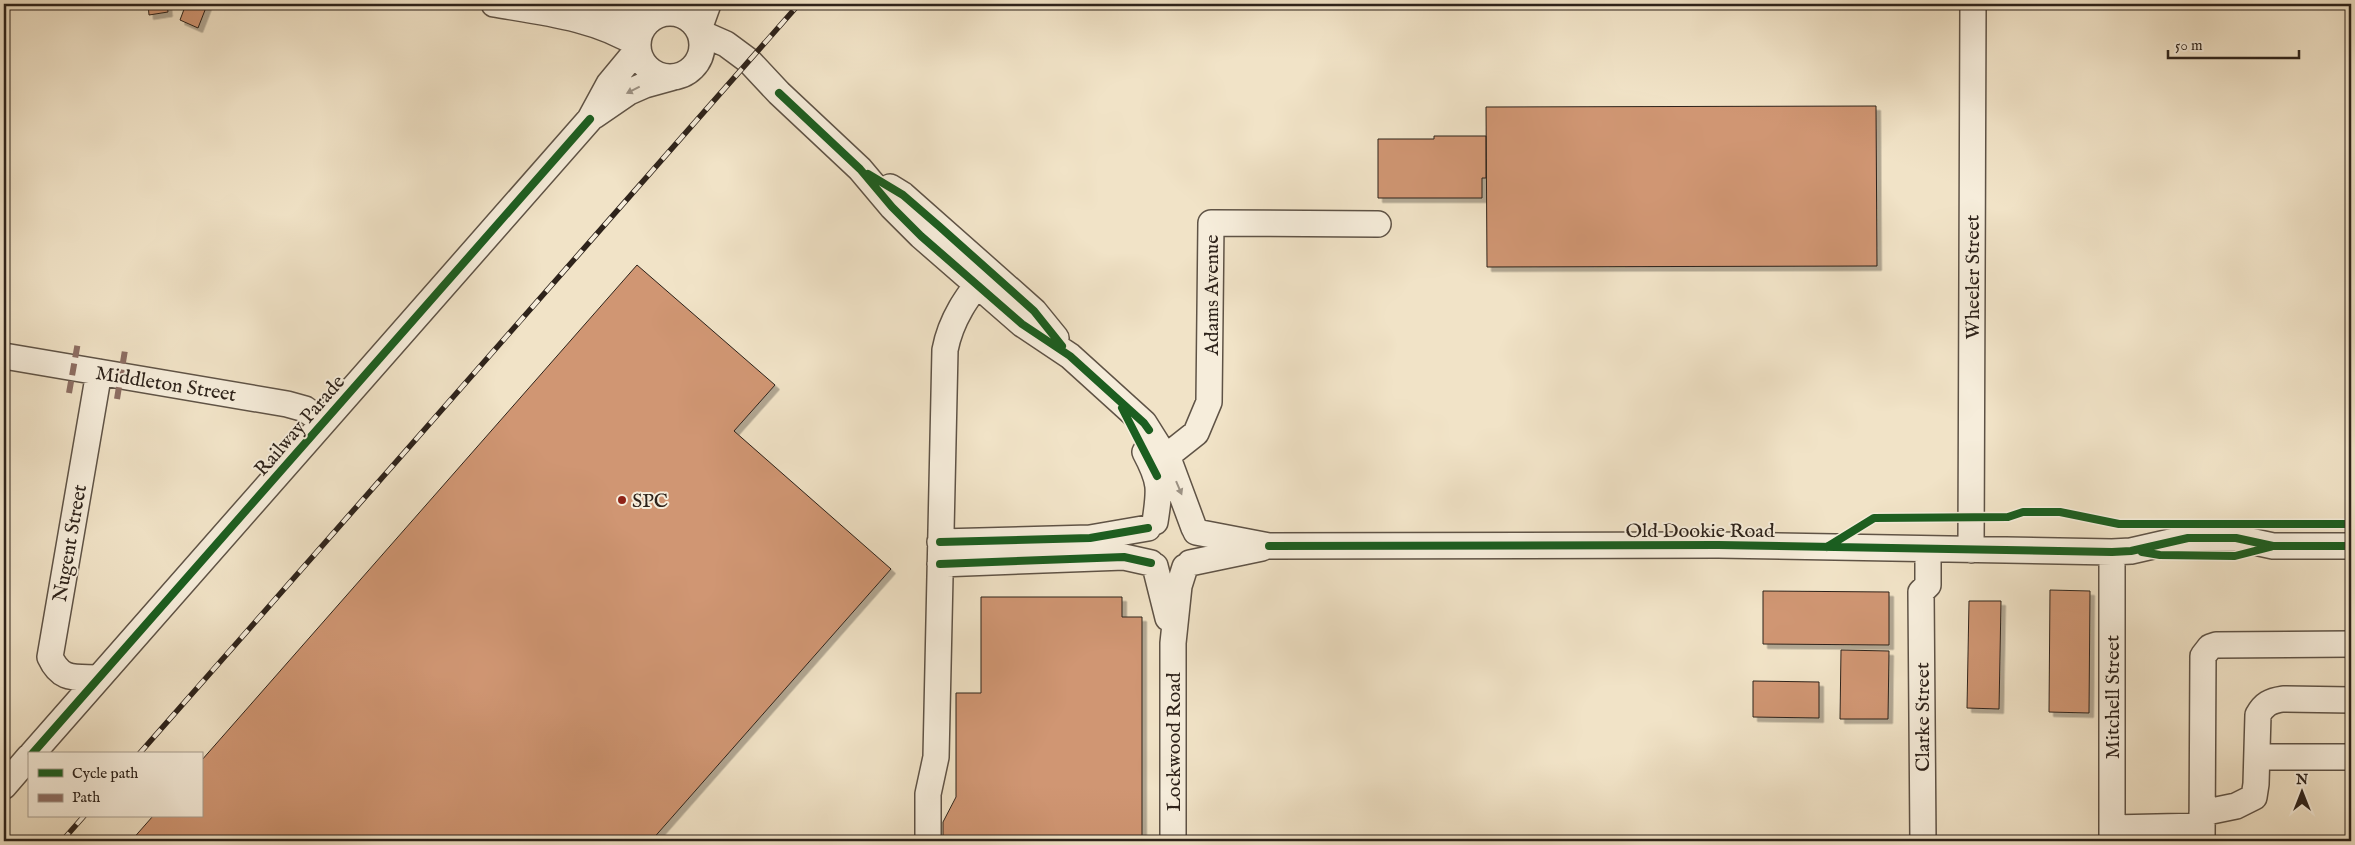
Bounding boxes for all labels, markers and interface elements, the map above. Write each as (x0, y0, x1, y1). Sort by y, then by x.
scale bar (2168, 28, 2299, 60)
text: 50 m (2175, 36, 2203, 55)
one-way arrow (626, 86, 641, 94)
street label: Wheeler Street (1961, 214, 1986, 339)
street label: Adams Avenue (1200, 235, 1225, 356)
street label: Middleton Street (94, 361, 238, 408)
street label: Railway Parade (249, 370, 351, 482)
one-way arrow (1176, 481, 1184, 496)
street label: Nugent Street (48, 483, 93, 604)
place label: SPC (632, 489, 668, 514)
marker: SPC (616, 494, 628, 506)
street label: Old Dookie Road (1625, 519, 1775, 544)
street label: Mitchell Street (2101, 635, 2126, 759)
street label: Clarke Street (1911, 662, 1936, 772)
street label: Lockwood Road (1162, 672, 1187, 812)
legend (28, 752, 202, 818)
text: Cycle path (72, 764, 138, 783)
north arrow (2278, 768, 2328, 818)
text: N (2295, 771, 2308, 789)
text: Path (72, 788, 100, 807)

